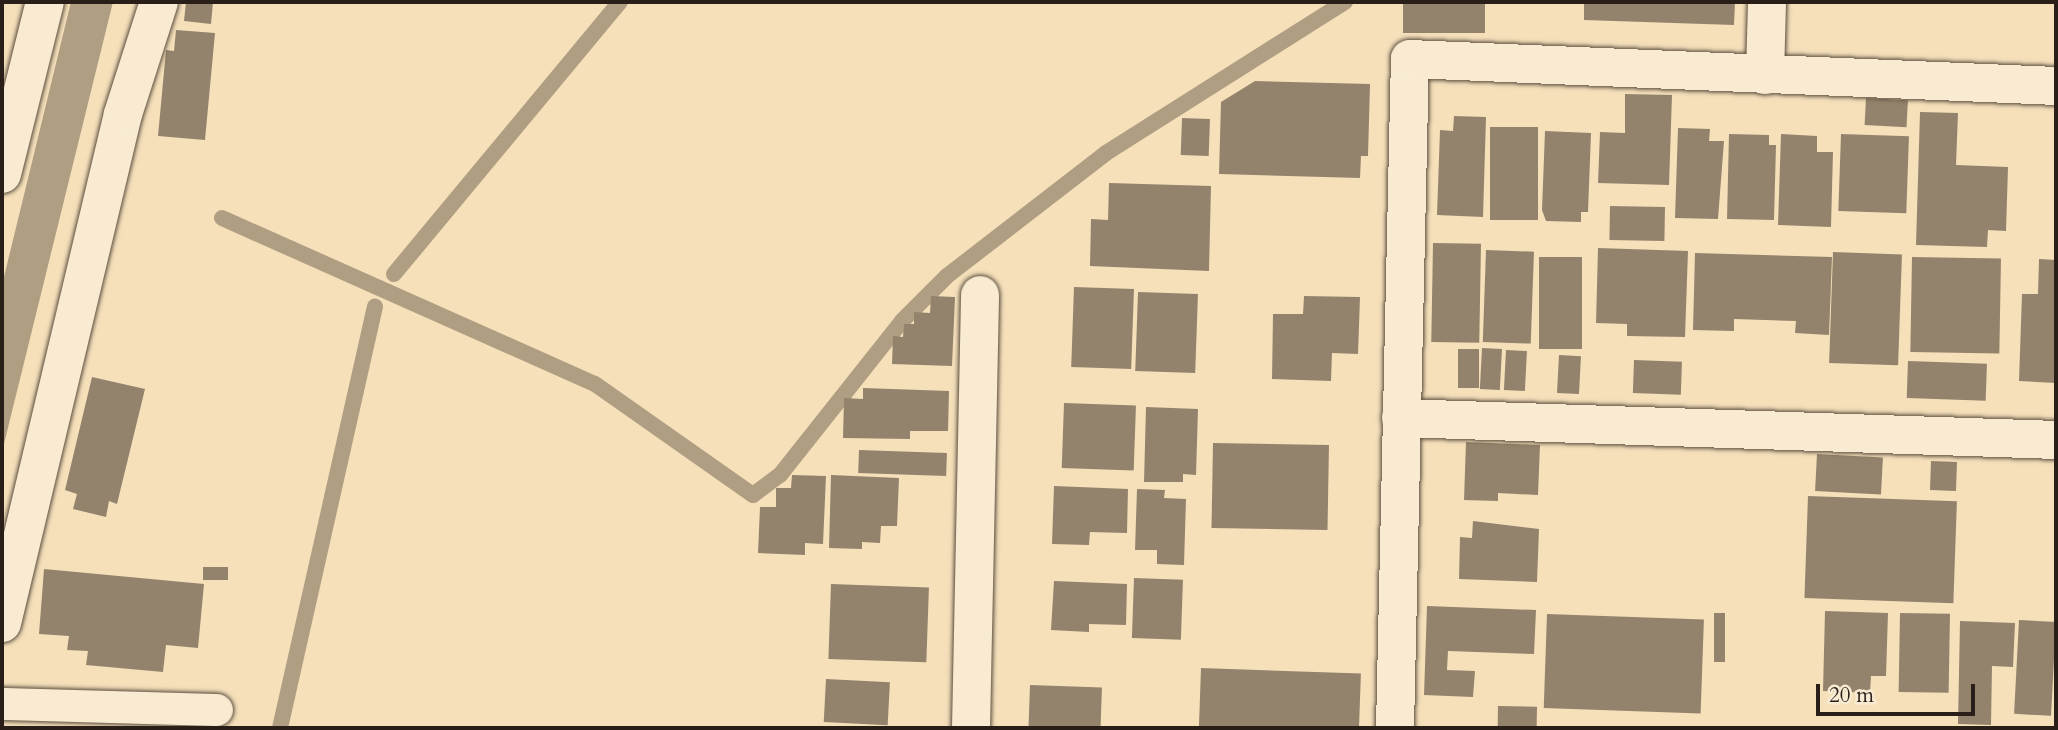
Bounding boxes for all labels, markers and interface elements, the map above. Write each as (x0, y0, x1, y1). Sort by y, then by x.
scale bar (1820, 670, 1979, 714)
text: 20 m (1829, 681, 1874, 710)

